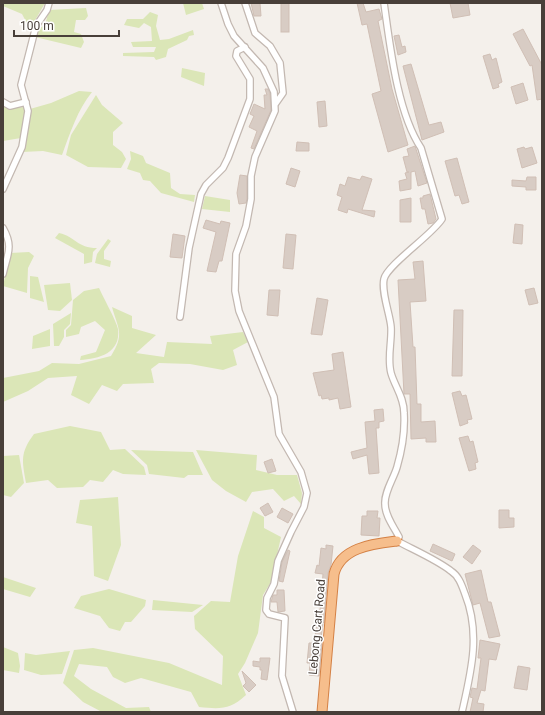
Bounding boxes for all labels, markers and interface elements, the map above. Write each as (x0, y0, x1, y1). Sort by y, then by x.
scale bar (14, 12, 119, 38)
text: 100 m (20, 19, 54, 33)
street label: Lebong Cart Road (306, 579, 328, 675)

